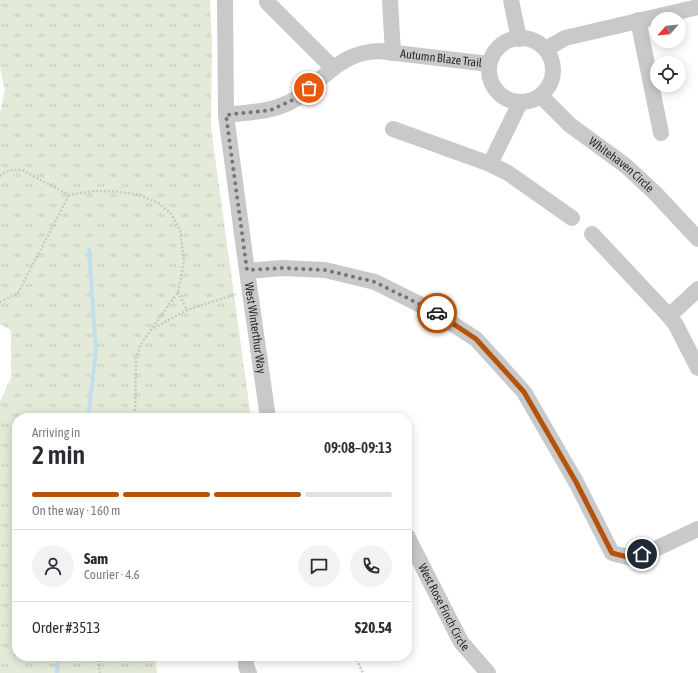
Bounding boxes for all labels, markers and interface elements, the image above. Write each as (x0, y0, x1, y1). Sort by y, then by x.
north arrow (650, 12, 686, 48)
map controls (650, 12, 686, 92)
street label: Autumn Blaze Trail (399, 47, 484, 70)
button: locate (650, 56, 686, 92)
pin (292, 71, 326, 105)
icon: bag (298, 77, 320, 99)
street label: Whitehaven Circle (586, 134, 657, 195)
street label: West Winterthur Way (242, 282, 269, 375)
courier (417, 293, 457, 333)
icon: car (426, 302, 448, 324)
text: Arriving in (32, 425, 80, 440)
text: 09:08–09:13 (324, 439, 392, 456)
text: 2 min (32, 440, 85, 470)
text: On the way · 160 m (32, 503, 120, 518)
pin (625, 537, 659, 571)
icon: home (631, 543, 653, 565)
button: person (32, 545, 74, 587)
button: chat (298, 545, 340, 587)
button: phone (350, 545, 392, 587)
text: Sam (84, 550, 108, 567)
street label: West Rose Finch Circle (415, 561, 472, 654)
text: Courier · 4.6 (84, 567, 140, 582)
text: Order #3513 (32, 619, 100, 636)
text: $20.54 (355, 619, 392, 636)

